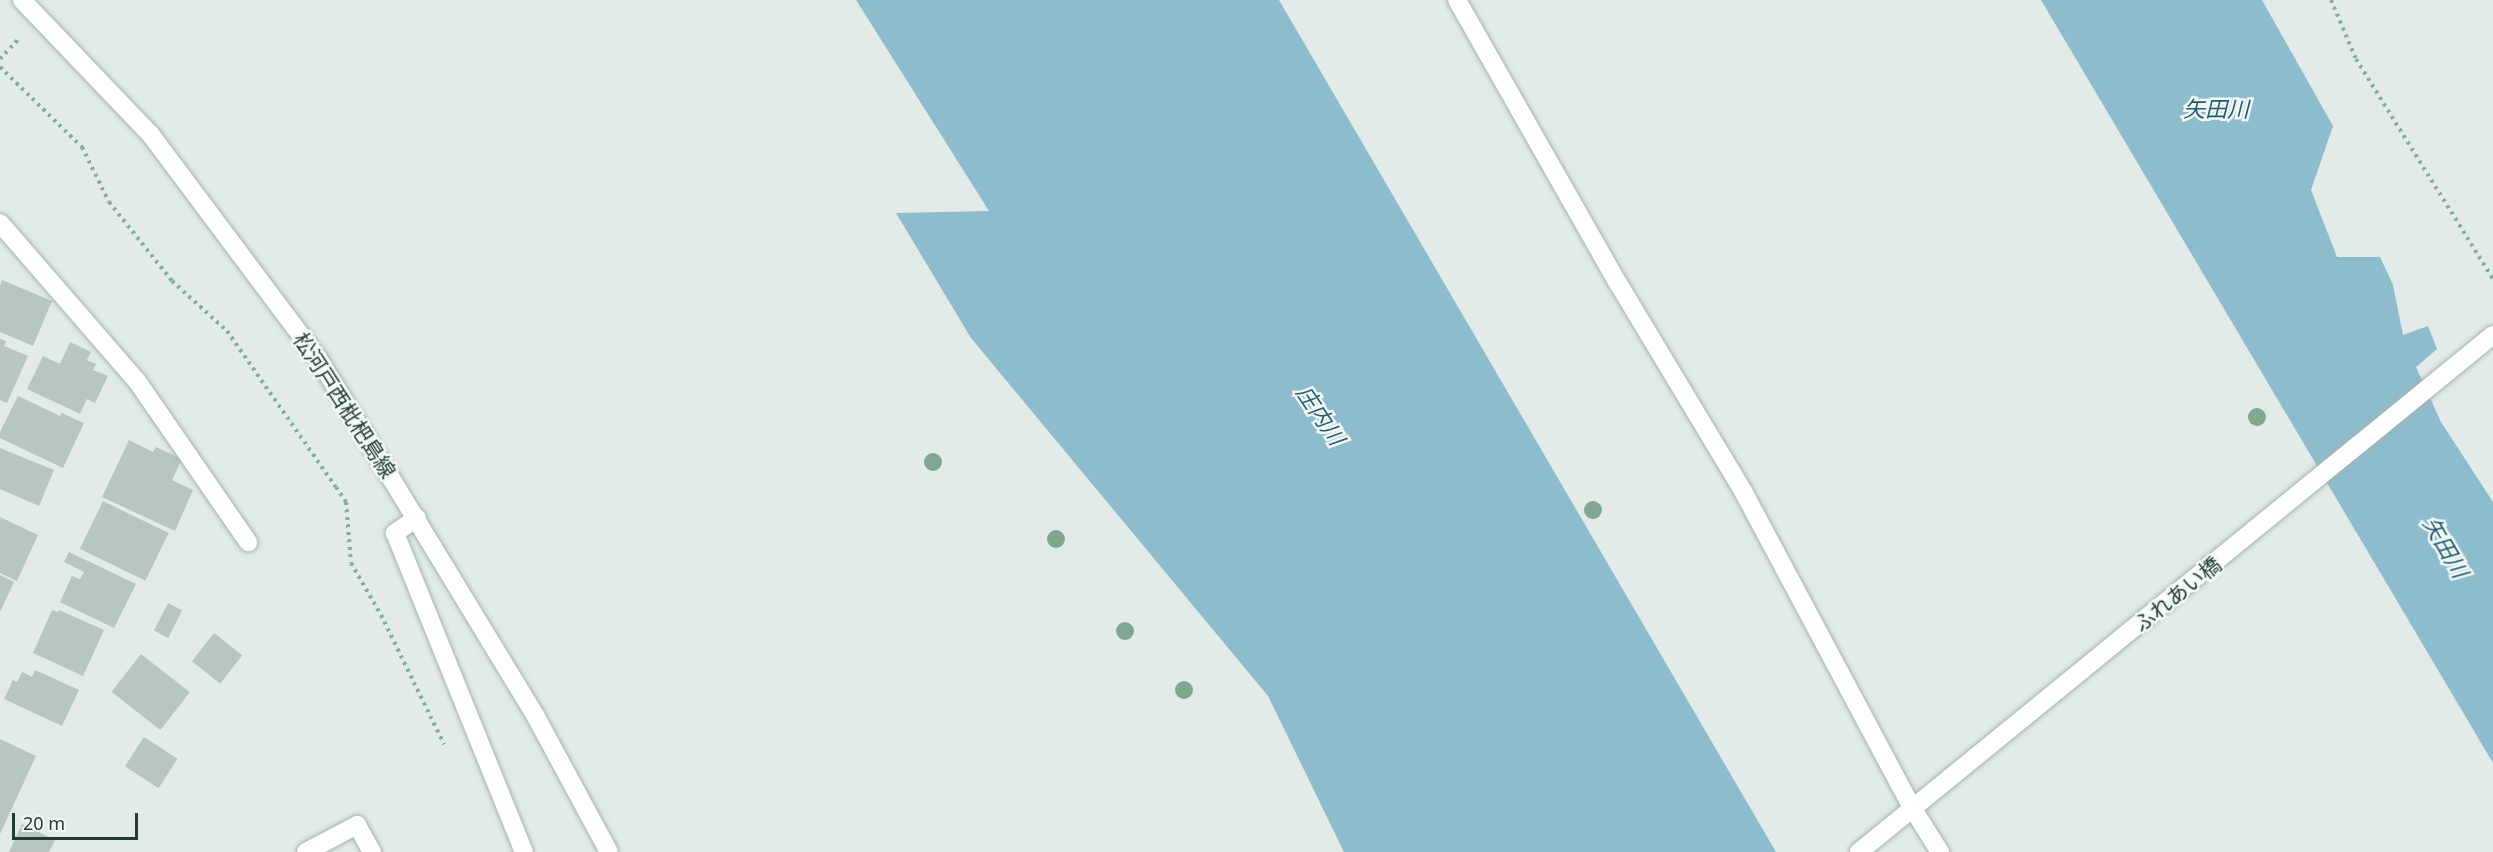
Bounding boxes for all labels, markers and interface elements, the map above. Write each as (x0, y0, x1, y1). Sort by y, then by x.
water label: 矢田川 (2183, 96, 2249, 122)
street label: 松河戸西枇杷島線 (289, 328, 401, 482)
water label: 庄内川 (1292, 380, 1350, 450)
water label: 矢田川 (2418, 512, 2474, 582)
street label: ふれあい橋 (2128, 551, 2226, 637)
scale bar (15, 801, 141, 839)
text: 20 m (23, 811, 65, 835)

